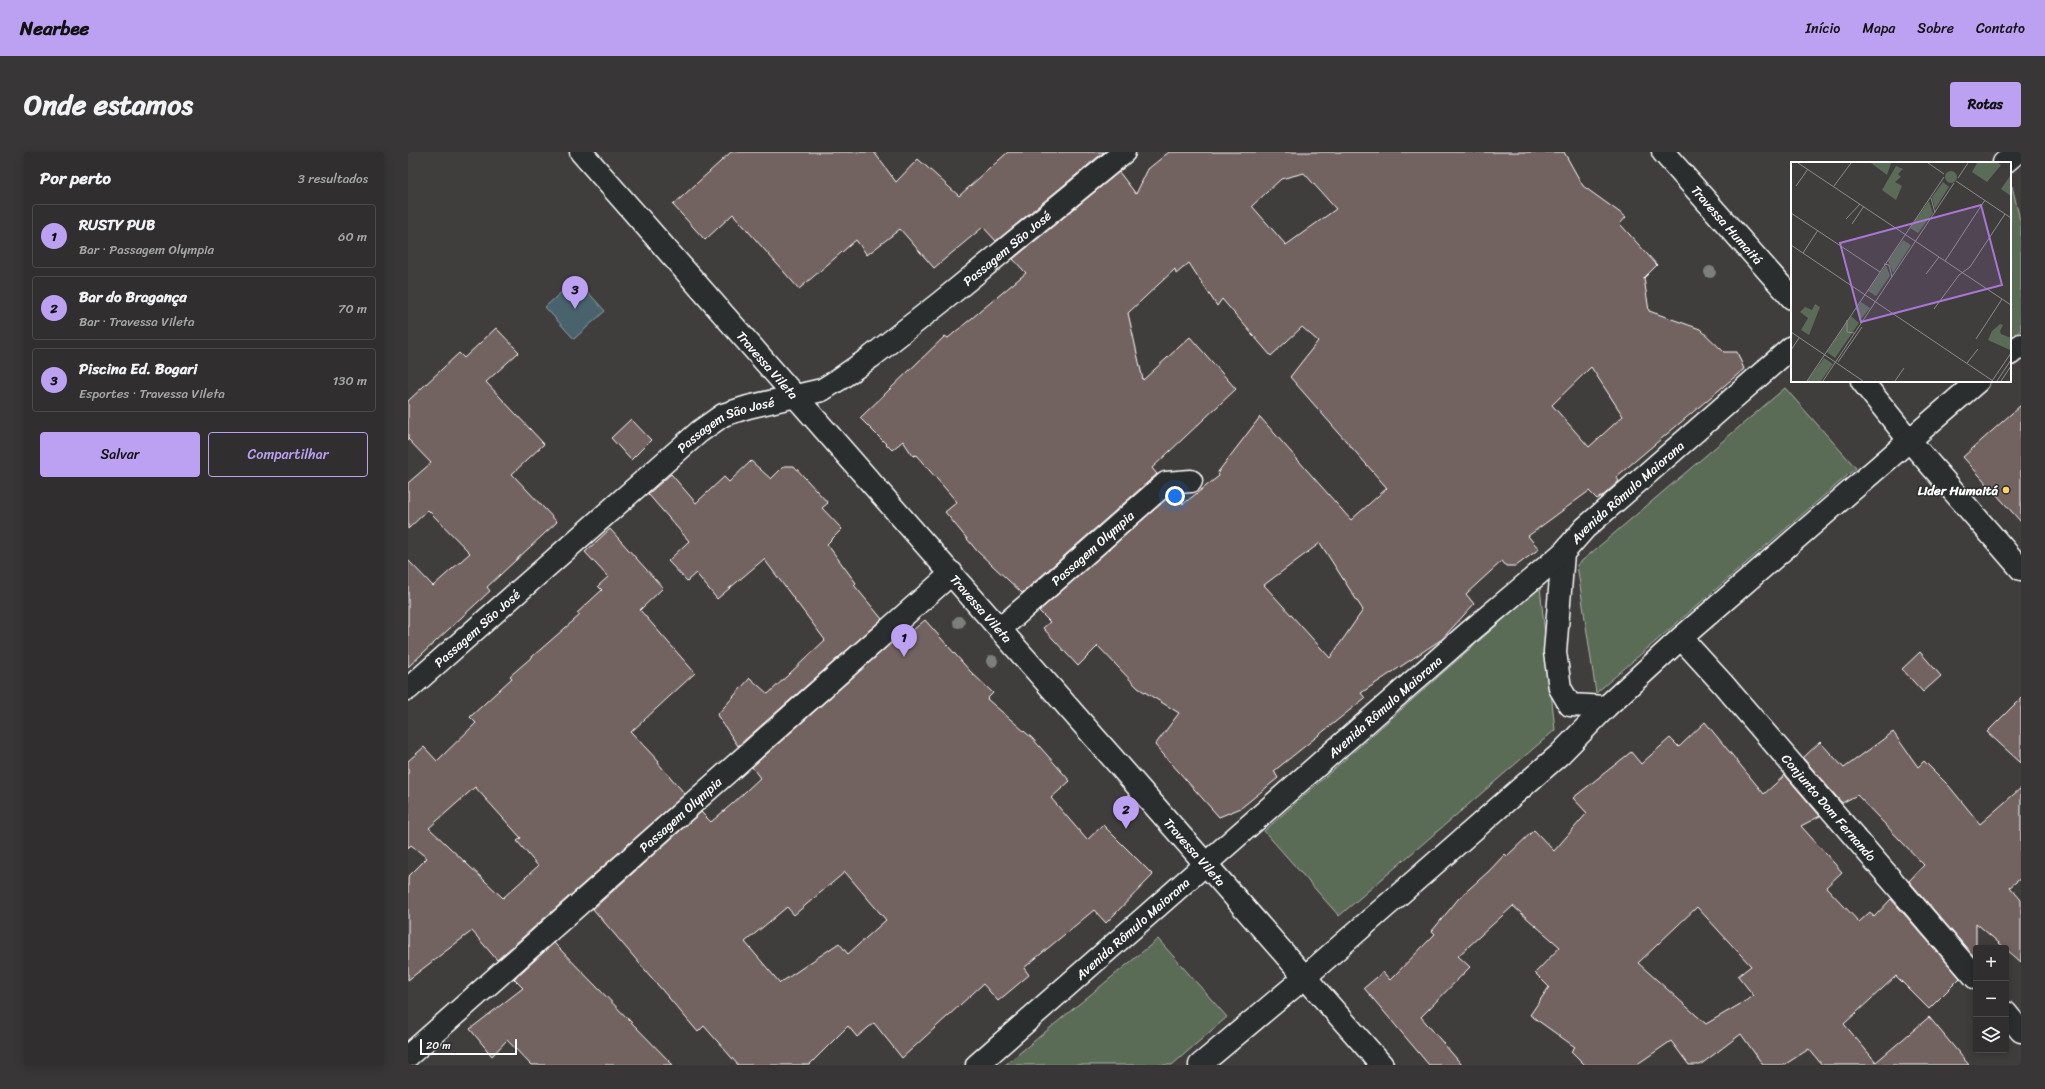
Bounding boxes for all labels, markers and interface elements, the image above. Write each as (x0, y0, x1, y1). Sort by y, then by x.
text: Nearbee (20, 12, 89, 45)
text: Início (1806, 16, 1840, 41)
text: Mapa (1862, 16, 1895, 41)
text: Sobre (1917, 16, 1954, 41)
text: Contato (1976, 16, 2025, 41)
text: Onde estamos (24, 80, 193, 129)
button: Rotas (1950, 82, 2021, 127)
inset map (1791, 162, 2011, 382)
text: Por perto (40, 163, 111, 193)
text: 3 resultados (298, 167, 368, 190)
street label: Travessa Humaitá (1686, 180, 1769, 270)
street label: Passagem São José (957, 204, 1057, 292)
text: RUSTY PUB (79, 212, 155, 238)
text: 1 (51, 225, 57, 248)
text: 60 m (338, 225, 367, 248)
text: Bar · Passagem Olympia (79, 238, 214, 261)
pin: 3 (562, 276, 588, 309)
text: Bar do Bragança (79, 284, 187, 310)
text: 2 (50, 297, 58, 320)
text: 70 m (338, 297, 367, 320)
text: Bar · Travessa Vileta (79, 310, 195, 333)
street label: Travessa Vileta (731, 325, 805, 405)
text: Piscina Ed. Bogari (79, 356, 198, 382)
text: 3 (50, 369, 58, 392)
text: 130 m (333, 369, 367, 392)
text: Esportes · Travessa Vileta (79, 382, 225, 405)
street label: Passagem São José (671, 390, 777, 458)
button: Salvar (40, 432, 200, 477)
button: Compartilhar (208, 432, 368, 477)
street label: Avenida Rômulo Maiorana (1564, 434, 1690, 550)
place label: Lider Humaitá (1918, 479, 1998, 502)
marker: Lider Humaitá (2001, 485, 2011, 495)
your location (1165, 486, 1185, 506)
street label: Passagem Olympia (1045, 504, 1140, 591)
street label: Travessa Vileta (944, 569, 1018, 648)
street label: Passagem São José (428, 583, 526, 673)
pin: 1 (891, 624, 917, 657)
street label: Avenida Rômulo Maiorana (1321, 649, 1448, 764)
street label: Conjunto Dom Fernando (1776, 748, 1883, 867)
street label: Passagem Olympia (633, 771, 727, 858)
pin: 2 (1113, 796, 1139, 829)
street label: Travessa Vileta (1158, 812, 1232, 892)
street label: Avenida Rômulo Maiorana (1069, 871, 1195, 986)
map controls (1973, 945, 2009, 1053)
button: + (1973, 945, 2009, 981)
button: − (1973, 981, 2009, 1017)
button: layers (1973, 1017, 2009, 1053)
text: 20 m (426, 1036, 451, 1055)
scale bar (420, 1037, 517, 1056)

